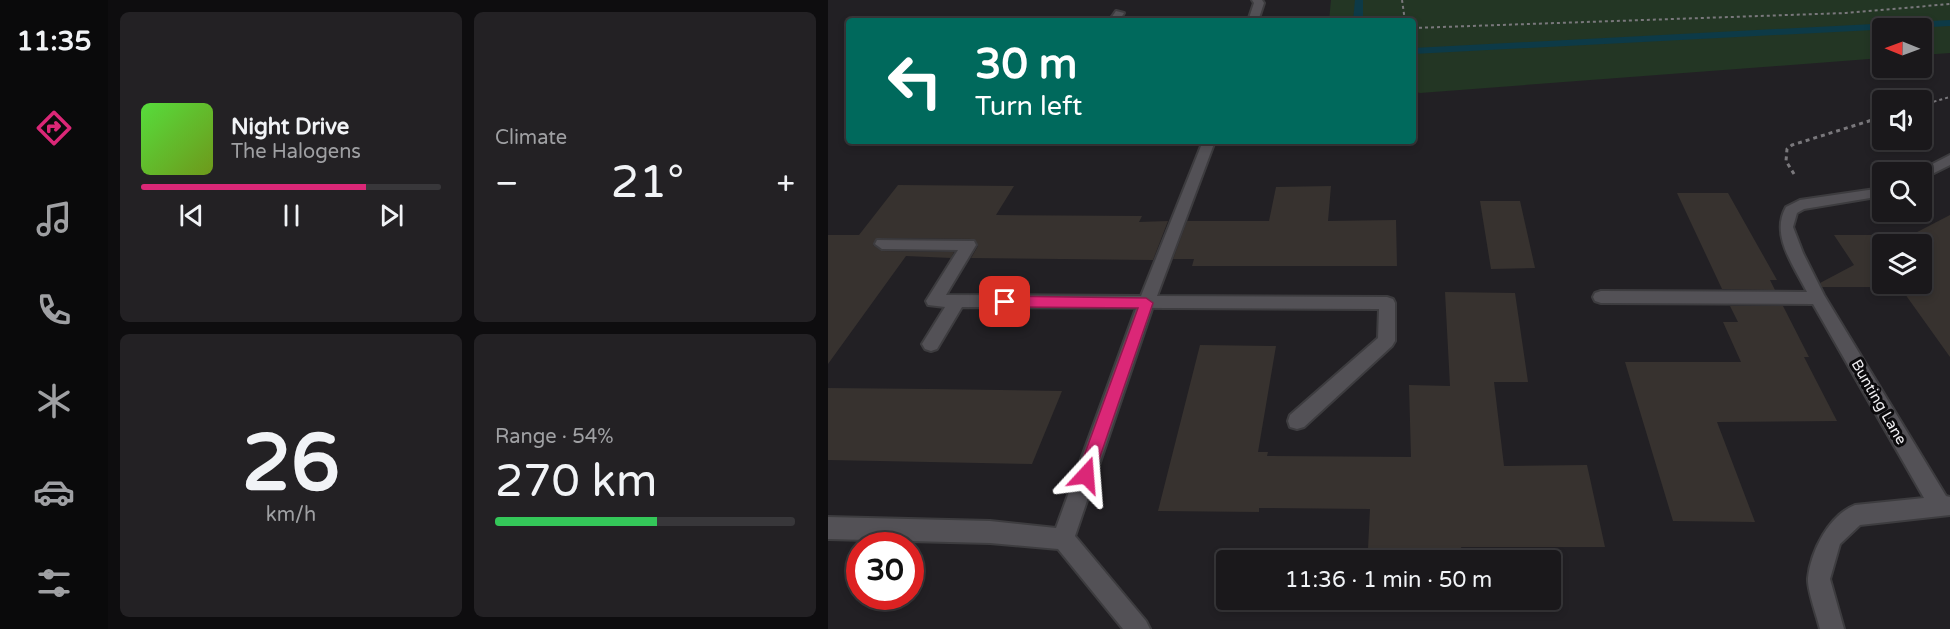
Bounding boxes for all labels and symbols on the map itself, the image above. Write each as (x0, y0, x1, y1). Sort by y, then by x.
north arrow (1872, 18, 1932, 78)
pin (979, 276, 1030, 327)
street label: Bunting Lane (1847, 356, 1911, 448)
position arrow (1054, 443, 1118, 507)
speed limit sign: 30 (846, 532, 924, 610)

